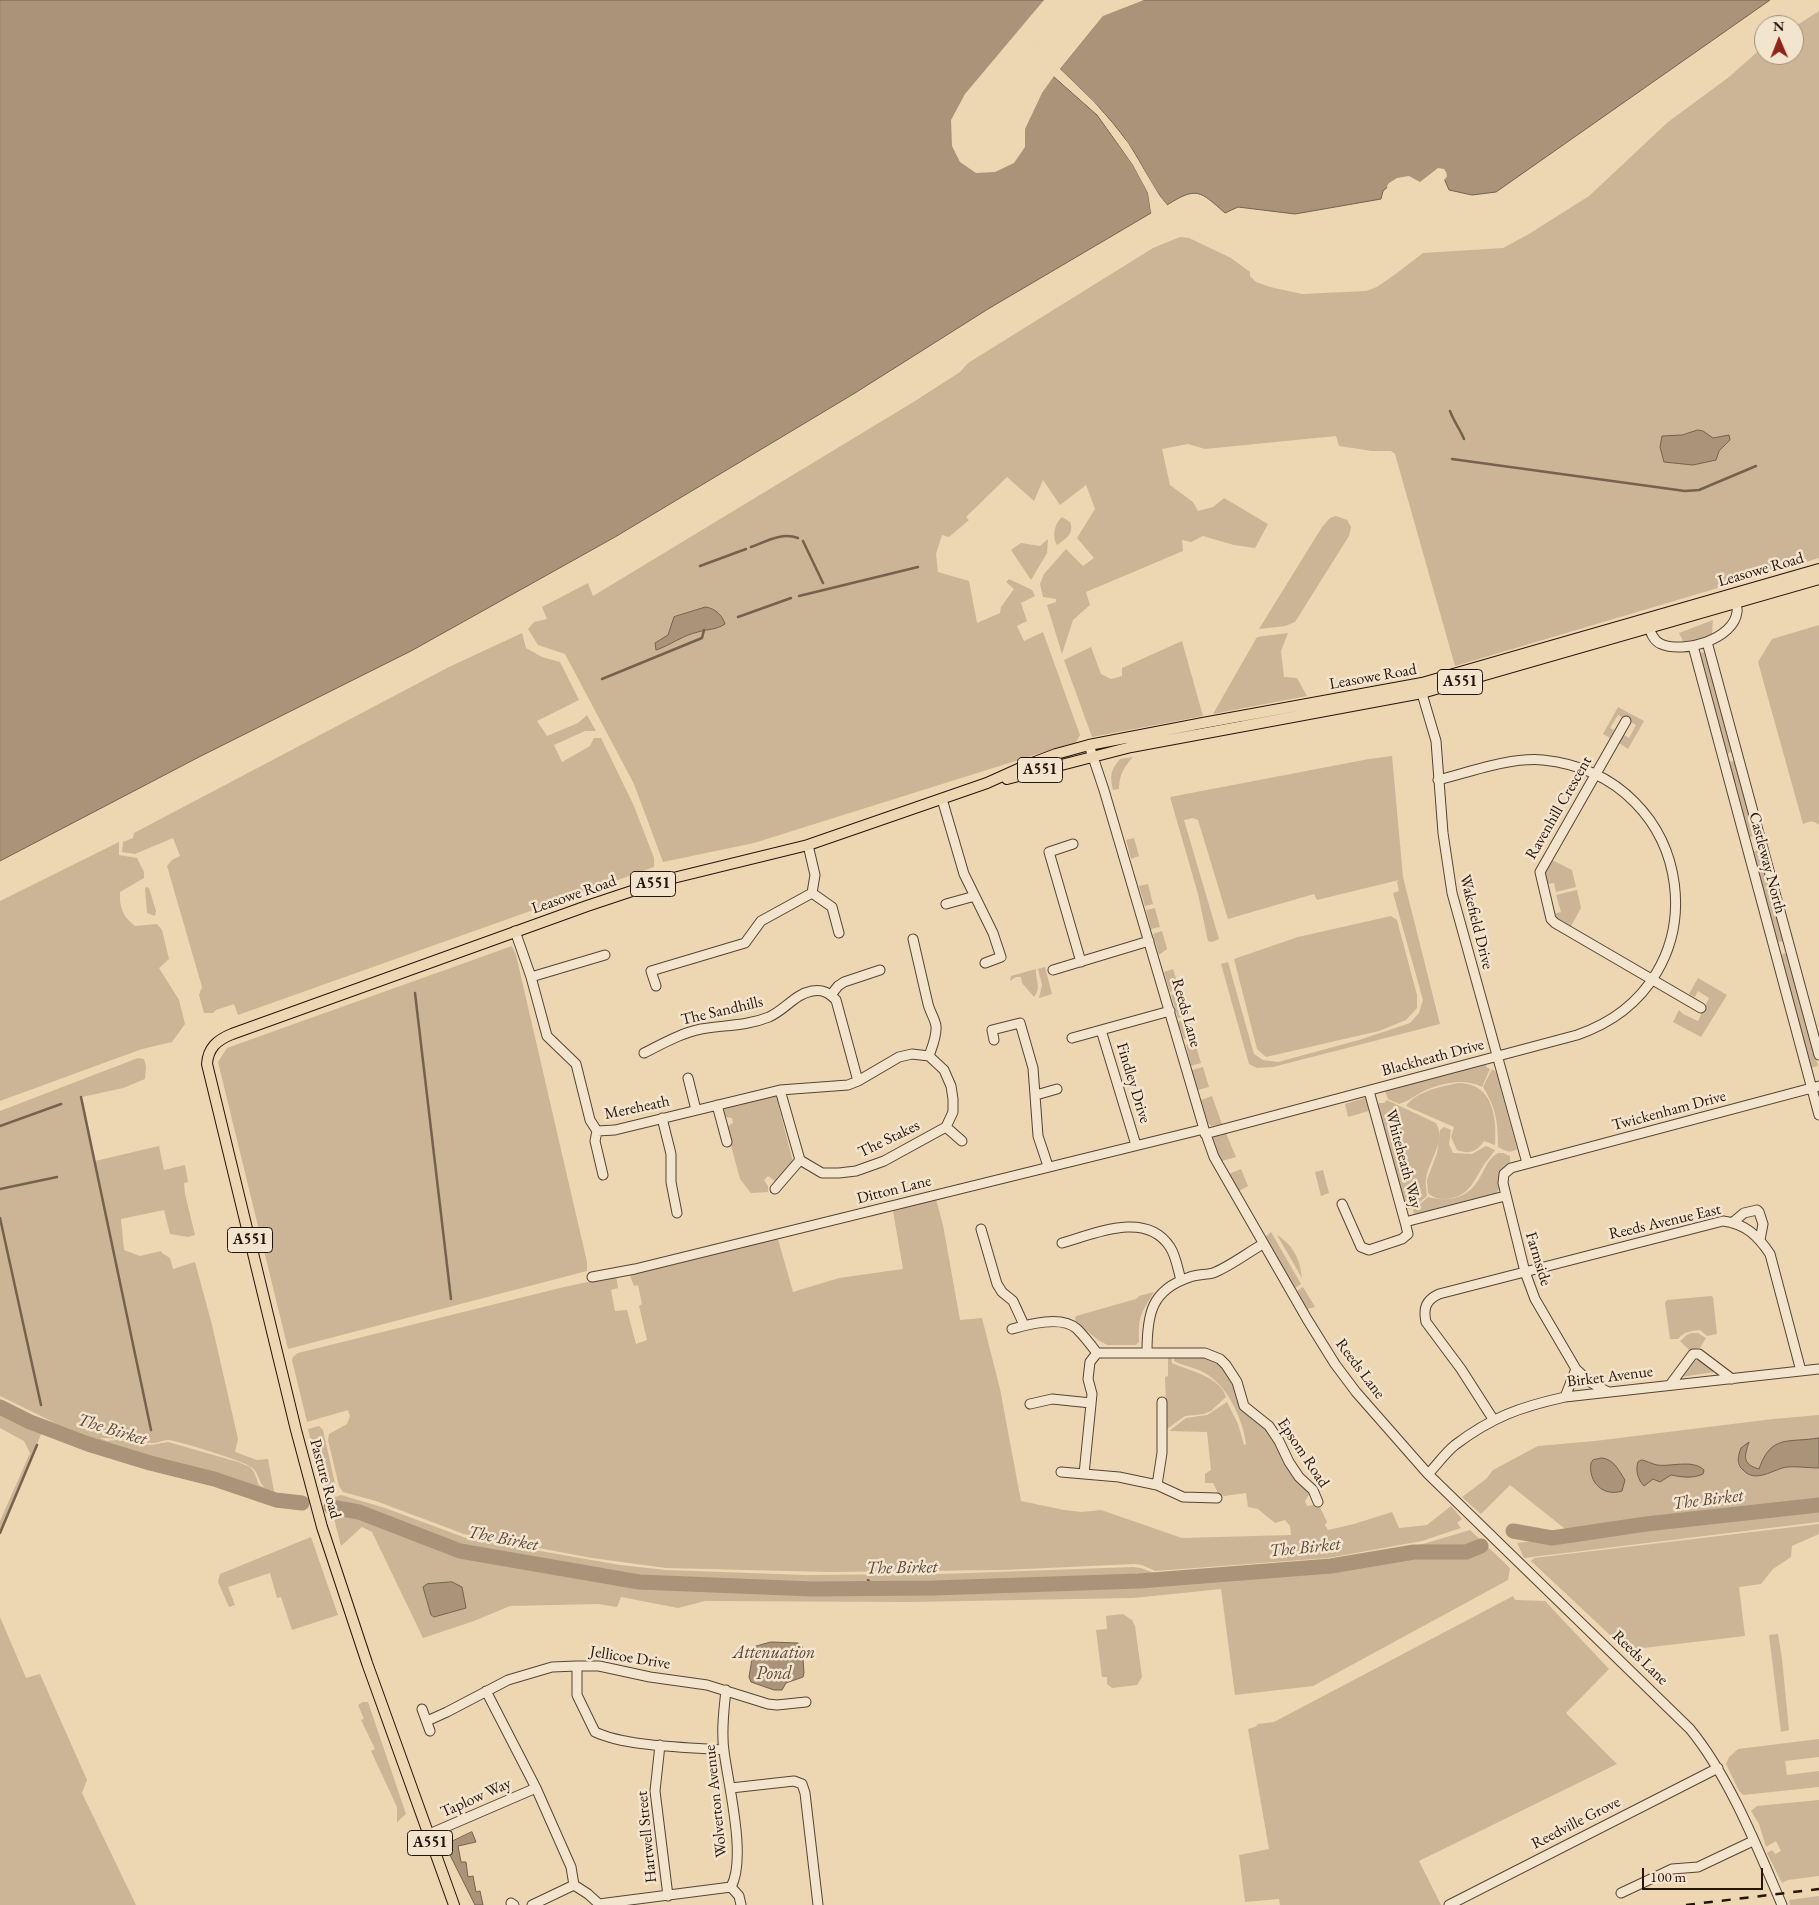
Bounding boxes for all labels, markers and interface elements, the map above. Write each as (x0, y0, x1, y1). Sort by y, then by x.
north arrow (1754, 15, 1804, 65)
text: N (1773, 17, 1785, 35)
street label: Leasowe Road (1716, 549, 1806, 591)
street label: Leasowe Road (1328, 660, 1418, 694)
road number: A551 (1438, 670, 1482, 694)
street label: Ravenhill Crescent (1522, 753, 1596, 863)
road number: A551 (1018, 758, 1062, 782)
street label: Castleway North (1744, 810, 1790, 916)
street label: Leasowe Road (529, 872, 619, 918)
road number: A551 (630, 872, 676, 896)
street label: Wakefield Drive (1455, 873, 1497, 971)
street label: Reeds Lane (1167, 976, 1205, 1050)
street label: The Sandhills (679, 992, 765, 1030)
street label: Blackheath Drive (1380, 1035, 1486, 1081)
street label: Findley Drive (1112, 1040, 1154, 1126)
street label: Twickenham Drive (1610, 1087, 1728, 1135)
street label: Mereheath (603, 1092, 671, 1124)
street label: Whiteheath Way (1381, 1107, 1425, 1211)
street label: The Stakes (855, 1116, 923, 1162)
street label: Ditton Lane (855, 1171, 933, 1209)
street label: Reeds Avenue East (1607, 1200, 1723, 1244)
road number: A551 (228, 1228, 272, 1252)
street label: Farmside (1521, 1230, 1555, 1288)
street label: Reeds Lane (1331, 1335, 1389, 1403)
street label: Birket Avenue (1566, 1362, 1654, 1392)
water label: The Birket (75, 1409, 149, 1451)
street label: Epsom Road (1273, 1415, 1333, 1491)
street label: Pasture Road (305, 1437, 345, 1521)
water label: The Birket (1671, 1485, 1745, 1515)
water label: The Birket (466, 1522, 540, 1556)
water label: The Birket (1268, 1534, 1342, 1562)
water label: The Birket (866, 1557, 938, 1579)
street label: Reeds Lane (1608, 1627, 1672, 1689)
street label: Jellicoe Drive (588, 1642, 672, 1674)
water label: Attenuation Pond (733, 1642, 815, 1685)
street label: Wolverton Avenue (701, 1744, 731, 1858)
street label: Taplow Way (438, 1774, 514, 1822)
street label: Hartwell Street (633, 1790, 661, 1884)
street label: Reedville Grove (1528, 1792, 1624, 1854)
road number: A551 (408, 1830, 452, 1856)
scale bar (1644, 1858, 1765, 1890)
text: 100 m (1650, 1867, 1686, 1886)

